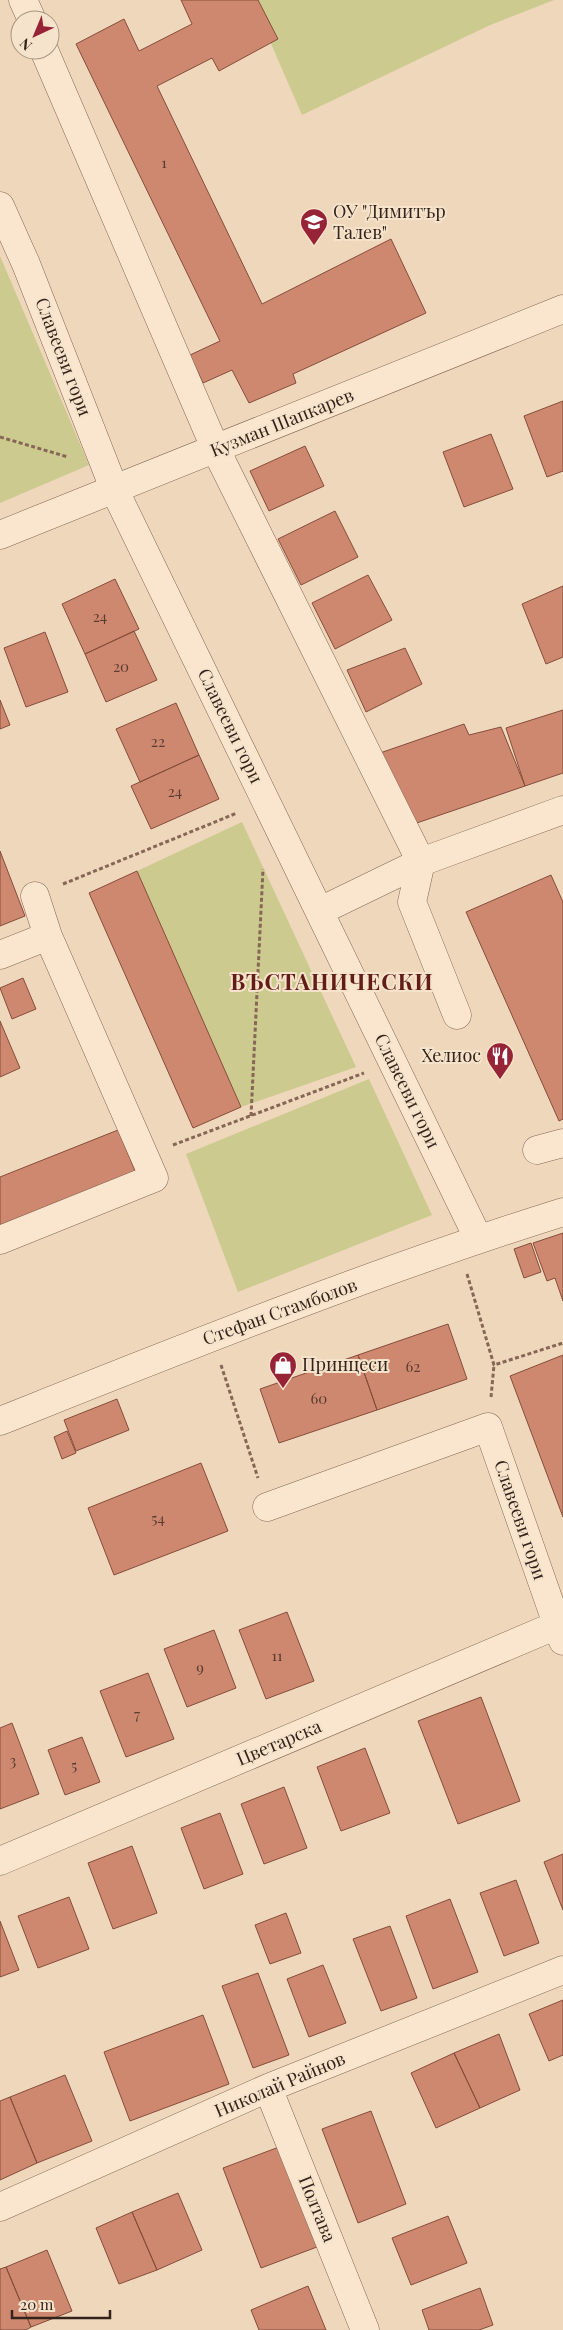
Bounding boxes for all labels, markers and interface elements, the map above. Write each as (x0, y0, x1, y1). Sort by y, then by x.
north arrow (10, 10, 60, 60)
text: N (15, 34, 36, 55)
house number: 1 (161, 152, 167, 172)
place label: ОУ "Димитър Талев" (333, 199, 446, 244)
school or university icon: ОУ "Димитър Талев" (299, 207, 329, 246)
street label: Славееви гори (30, 294, 98, 419)
street label: Кузман Шапкарев (206, 382, 357, 462)
house number: 24 (93, 606, 107, 626)
house number: 20 (113, 656, 129, 676)
street label: Славееви гори (193, 664, 269, 787)
house number: 22 (151, 731, 165, 751)
house number: 24 (168, 781, 182, 801)
district label: ВЪСТАНИЧЕСКИ (230, 966, 434, 996)
street label: Славееви гори (370, 1029, 446, 1152)
restaurant icon: Хелиос (485, 1041, 515, 1080)
place label: Хелиос (421, 1043, 481, 1067)
street label: Стефан Стамболов (199, 1272, 360, 1350)
shop icon: Принцеси (268, 1350, 298, 1389)
place label: Принцеси (302, 1352, 388, 1376)
house number: 62 (406, 1356, 420, 1376)
house number: 60 (311, 1388, 327, 1408)
street label: Славееви гори (489, 1457, 553, 1583)
house number: 54 (151, 1508, 165, 1528)
house number: 11 (271, 1645, 283, 1665)
house number: 9 (196, 1657, 204, 1677)
house number: 7 (134, 1704, 140, 1724)
street label: Цветарска (232, 1713, 325, 1771)
house number: 3 (10, 1750, 17, 1770)
house number: 5 (71, 1755, 77, 1775)
street label: Николай Райнов (211, 2046, 349, 2122)
street label: Полтава (294, 2172, 342, 2246)
scale bar (12, 2288, 110, 2320)
text: 20 m (20, 2294, 54, 2314)

